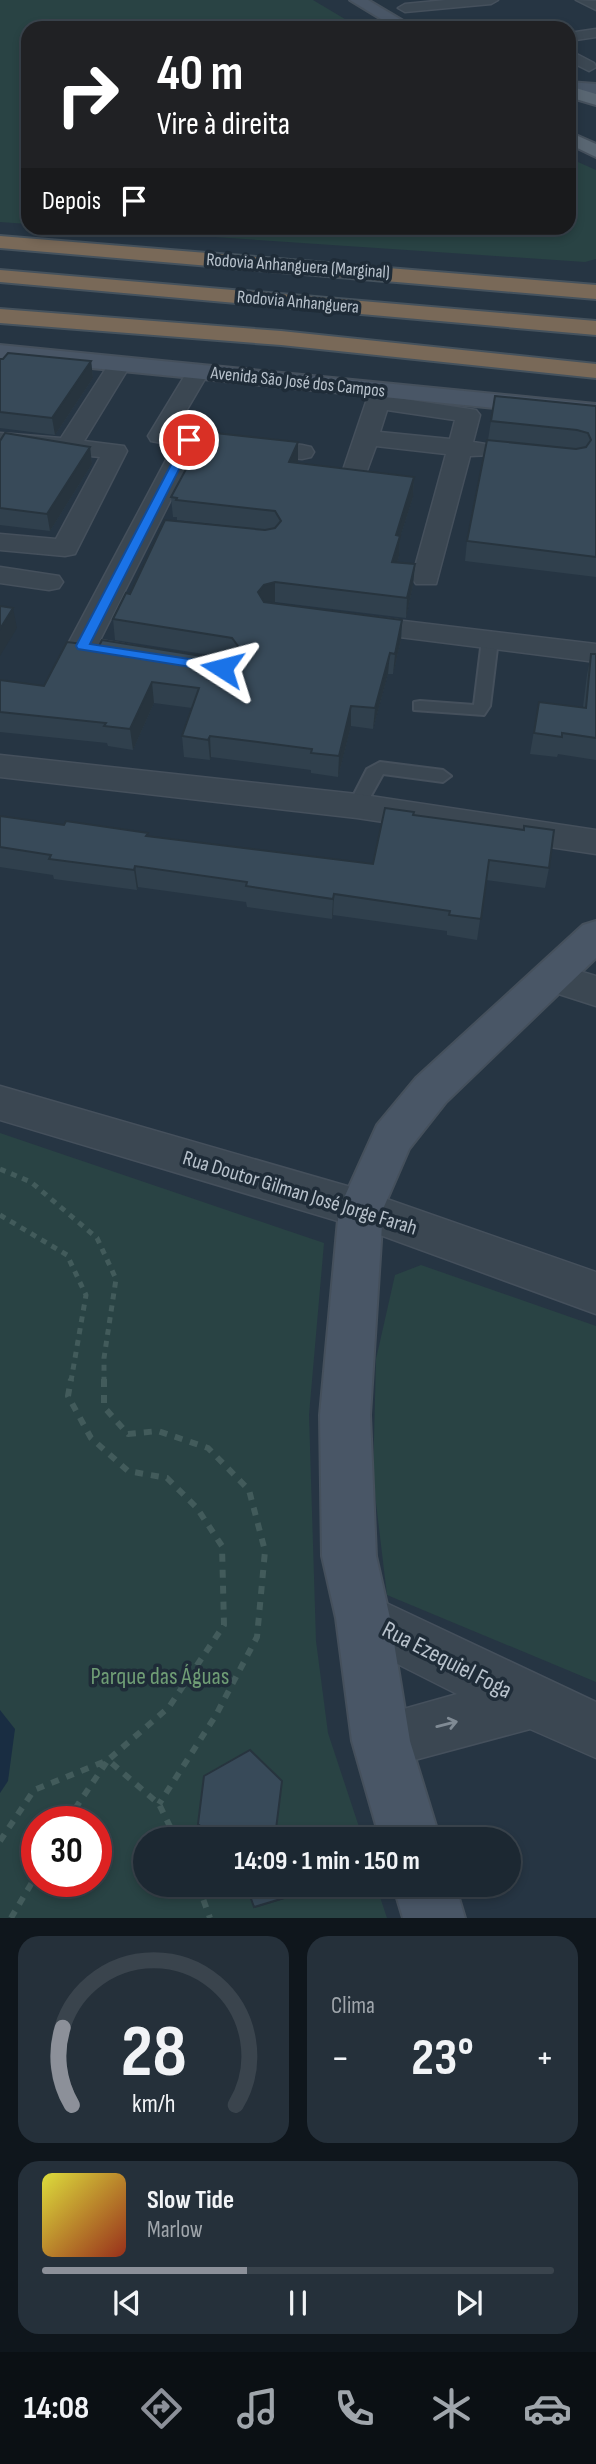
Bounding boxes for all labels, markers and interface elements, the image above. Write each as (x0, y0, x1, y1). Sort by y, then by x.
text: 40 m (157, 45, 243, 104)
icon: right (42, 49, 133, 140)
text: Vire à direita (157, 105, 290, 144)
icon: arrive (115, 182, 153, 220)
text: Depois (42, 186, 101, 217)
street label: Rodovia Anhanguera (Marginal) (206, 249, 390, 283)
street label: Rodovia Anhanguera (236, 286, 360, 318)
street label: Avenida São José dos Campos (209, 362, 386, 402)
pin (159, 410, 219, 470)
icon: arrive (170, 421, 208, 459)
position arrow (185, 631, 259, 705)
street label: Rua Doutor Gilman José Jorge Farah (180, 1145, 420, 1241)
street label: Rua Ezequiel Foga (377, 1615, 517, 1705)
park label: Parque das Águas (91, 1662, 229, 1691)
one-way arrow (435, 1717, 458, 1730)
speed limit sign: 30 (21, 1806, 112, 1897)
text: 14:09 · 1 min · 150 m (234, 1846, 420, 1877)
text: Clima (331, 1992, 375, 2020)
text: 28 (120, 2010, 187, 2098)
text: 23° (411, 2027, 474, 2090)
text: − (331, 2036, 350, 2081)
text: + (535, 2036, 554, 2081)
text: km/h (132, 2089, 175, 2120)
text: Slow Tide (147, 2185, 234, 2216)
text: Marlow (147, 2216, 203, 2244)
icon: previous (108, 2284, 146, 2322)
icon: pause (279, 2284, 317, 2322)
icon: next (450, 2284, 488, 2322)
icon: directions (137, 2384, 186, 2433)
icon: music (233, 2384, 282, 2433)
icon: phone (330, 2384, 379, 2433)
icon: climate (427, 2384, 476, 2433)
icon: car (523, 2384, 572, 2433)
text: 14:08 (24, 2389, 89, 2428)

